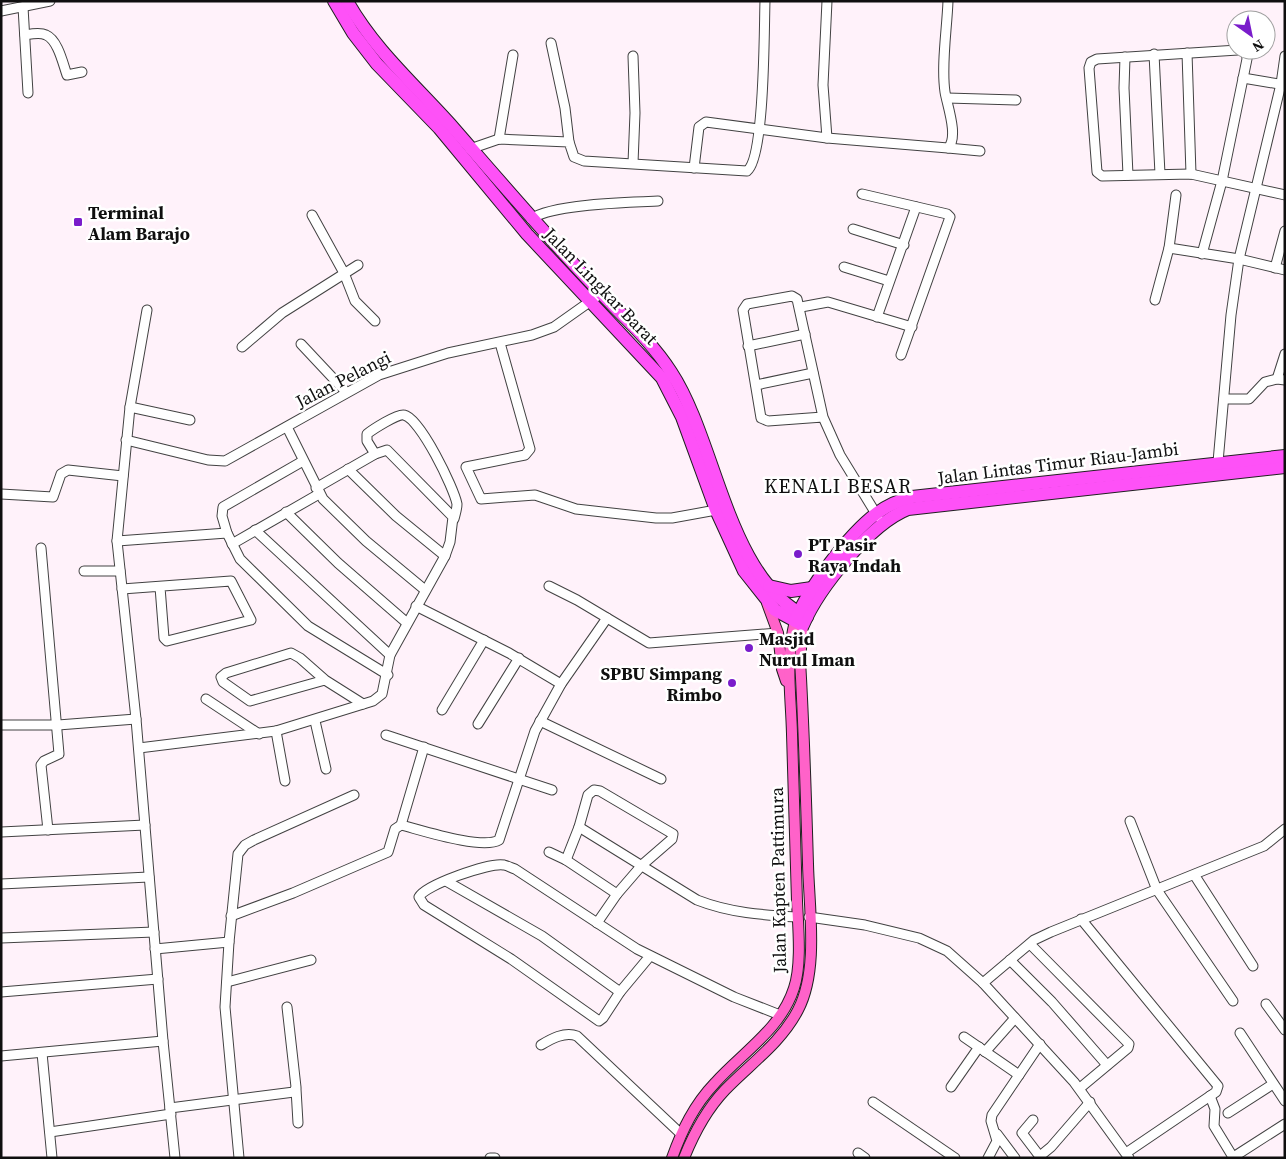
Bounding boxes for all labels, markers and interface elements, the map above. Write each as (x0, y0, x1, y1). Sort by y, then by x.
north arrow (1226, 10, 1276, 60)
text: N (1248, 35, 1268, 57)
place label: Terminal Alam Barajo (88, 200, 190, 246)
marker: Terminal Alam Barajo (72, 216, 84, 228)
street label: Jalan Lingkar Barat (538, 221, 664, 350)
street label: Jalan Pelangi (290, 344, 395, 414)
street label: Jalan Lintas Timur Riau-Jambi (935, 436, 1180, 490)
district label: KENALI BESAR (764, 472, 912, 500)
place label: PT Pasir Raya Indah (808, 532, 901, 578)
marker: PT Pasir Raya Indah (792, 548, 804, 560)
place label: Masjid Nurul Iman (759, 626, 855, 672)
marker: Masjid Nurul Iman (743, 642, 755, 654)
place label: SPBU Simpang Rimbo (600, 661, 722, 707)
marker: SPBU Simpang Rimbo (726, 677, 738, 689)
street label: Jalan Kapten Pattimura (764, 786, 792, 974)

